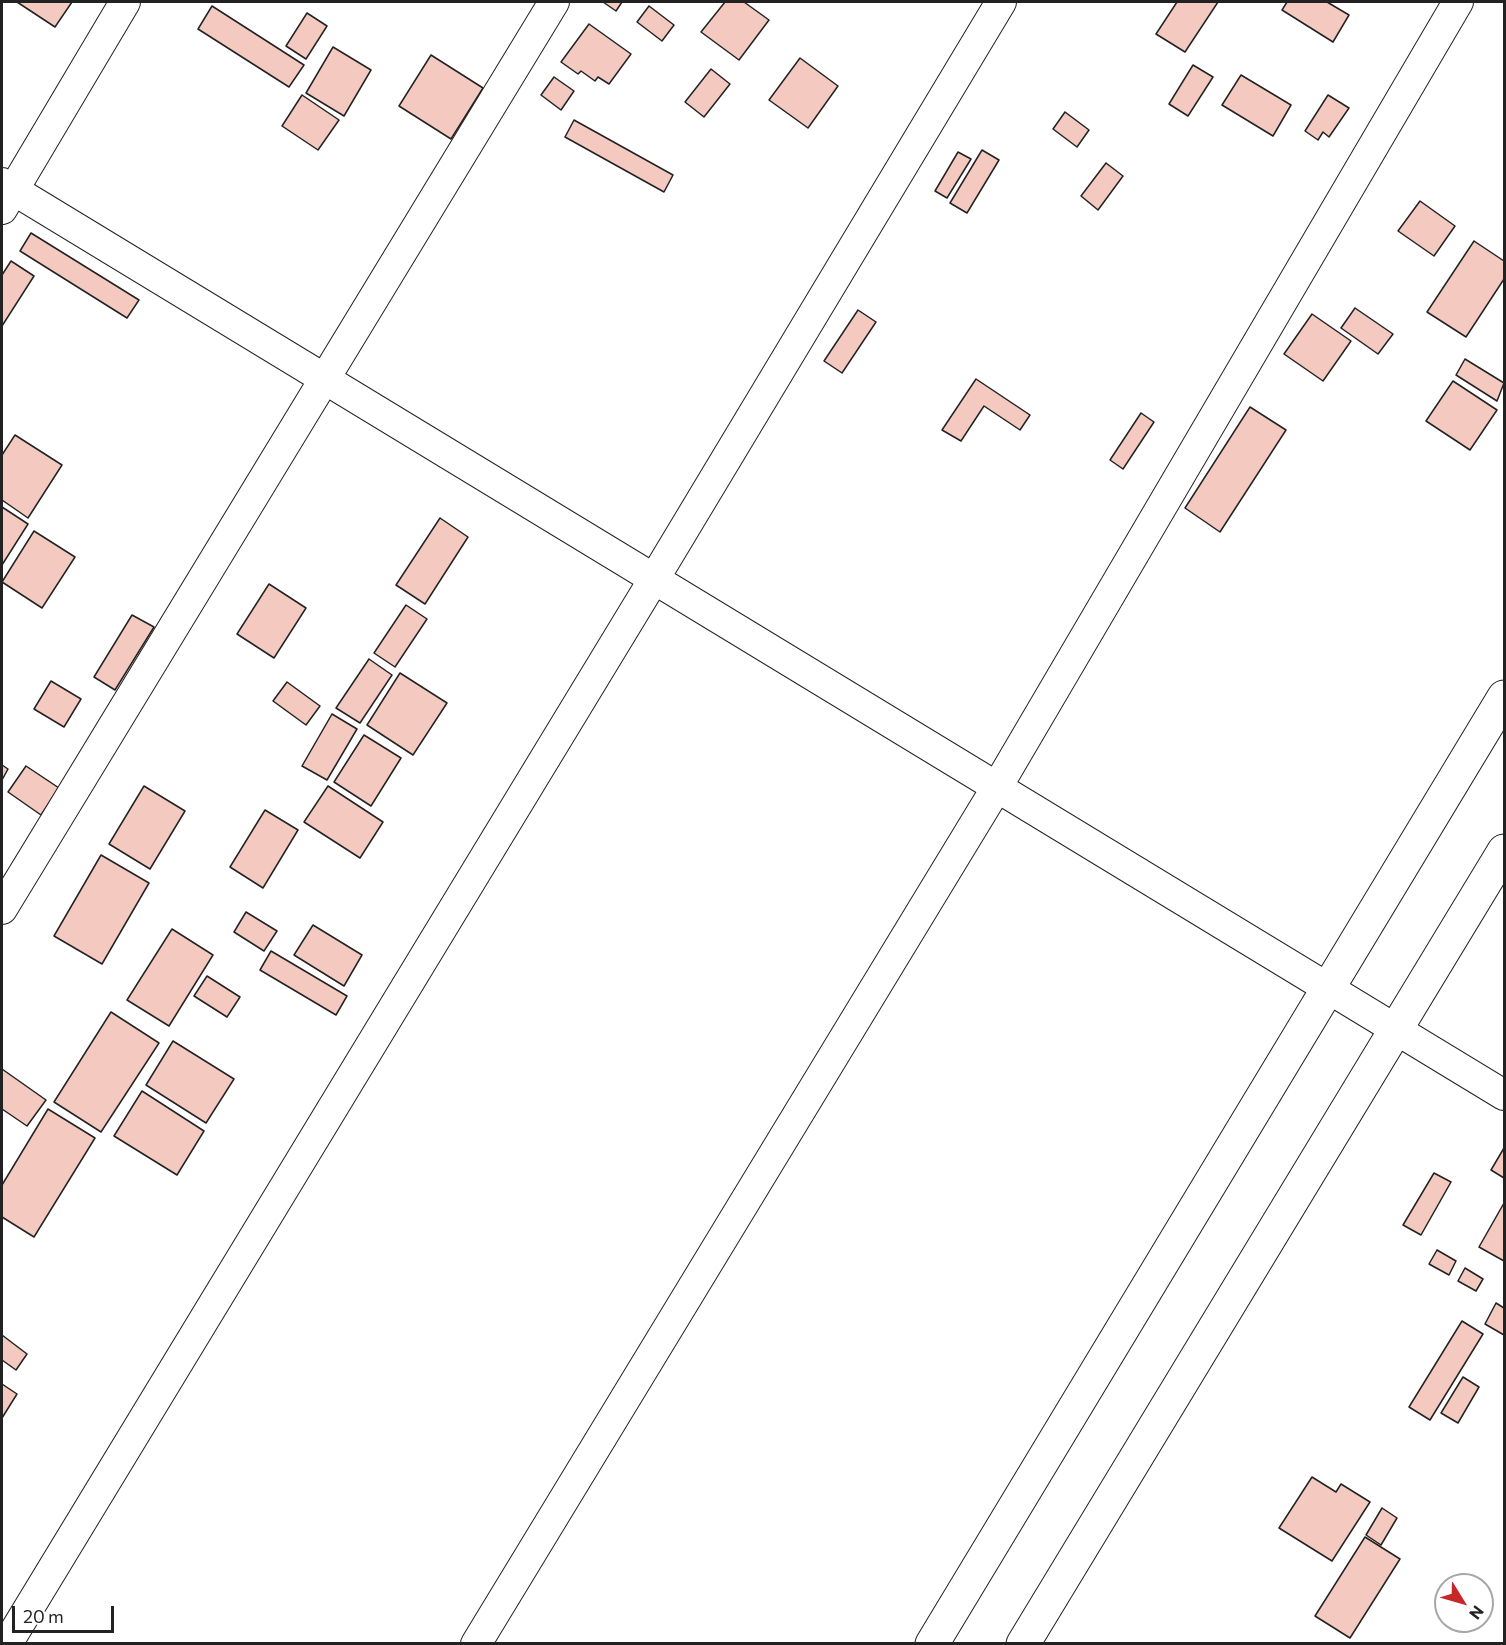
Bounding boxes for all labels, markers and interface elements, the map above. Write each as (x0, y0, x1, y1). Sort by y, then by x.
north arrow (1434, 1573, 1494, 1633)
scale bar (15, 1594, 117, 1632)
text: N (1466, 1602, 1488, 1623)
text: 20 m (23, 1605, 64, 1627)

